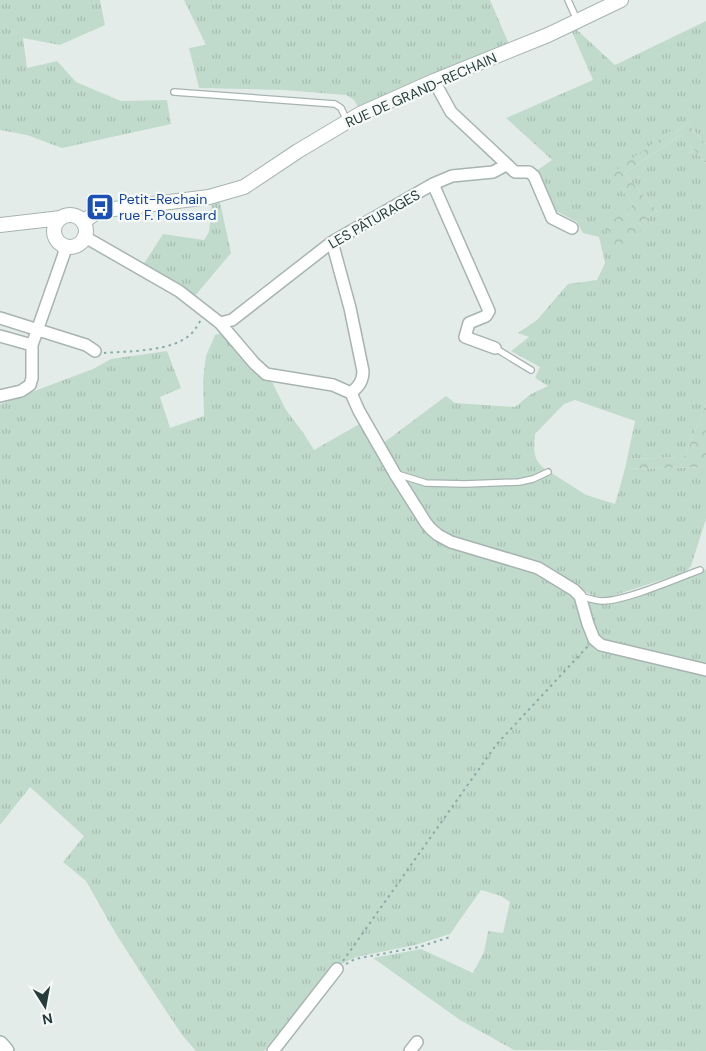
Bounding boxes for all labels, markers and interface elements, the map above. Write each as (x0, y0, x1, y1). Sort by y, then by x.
street label: RUE DE GRAND-RECHAIN (343, 49, 499, 131)
street label: LES PÂTURAGES (325, 185, 423, 253)
place label: Petit-Rechain rue F. Poussard (119, 190, 216, 224)
bus stop icon: Petit-Rechain rue F. Poussard (85, 192, 115, 222)
north arrow (20, 981, 70, 1031)
text: N (41, 1009, 54, 1029)

